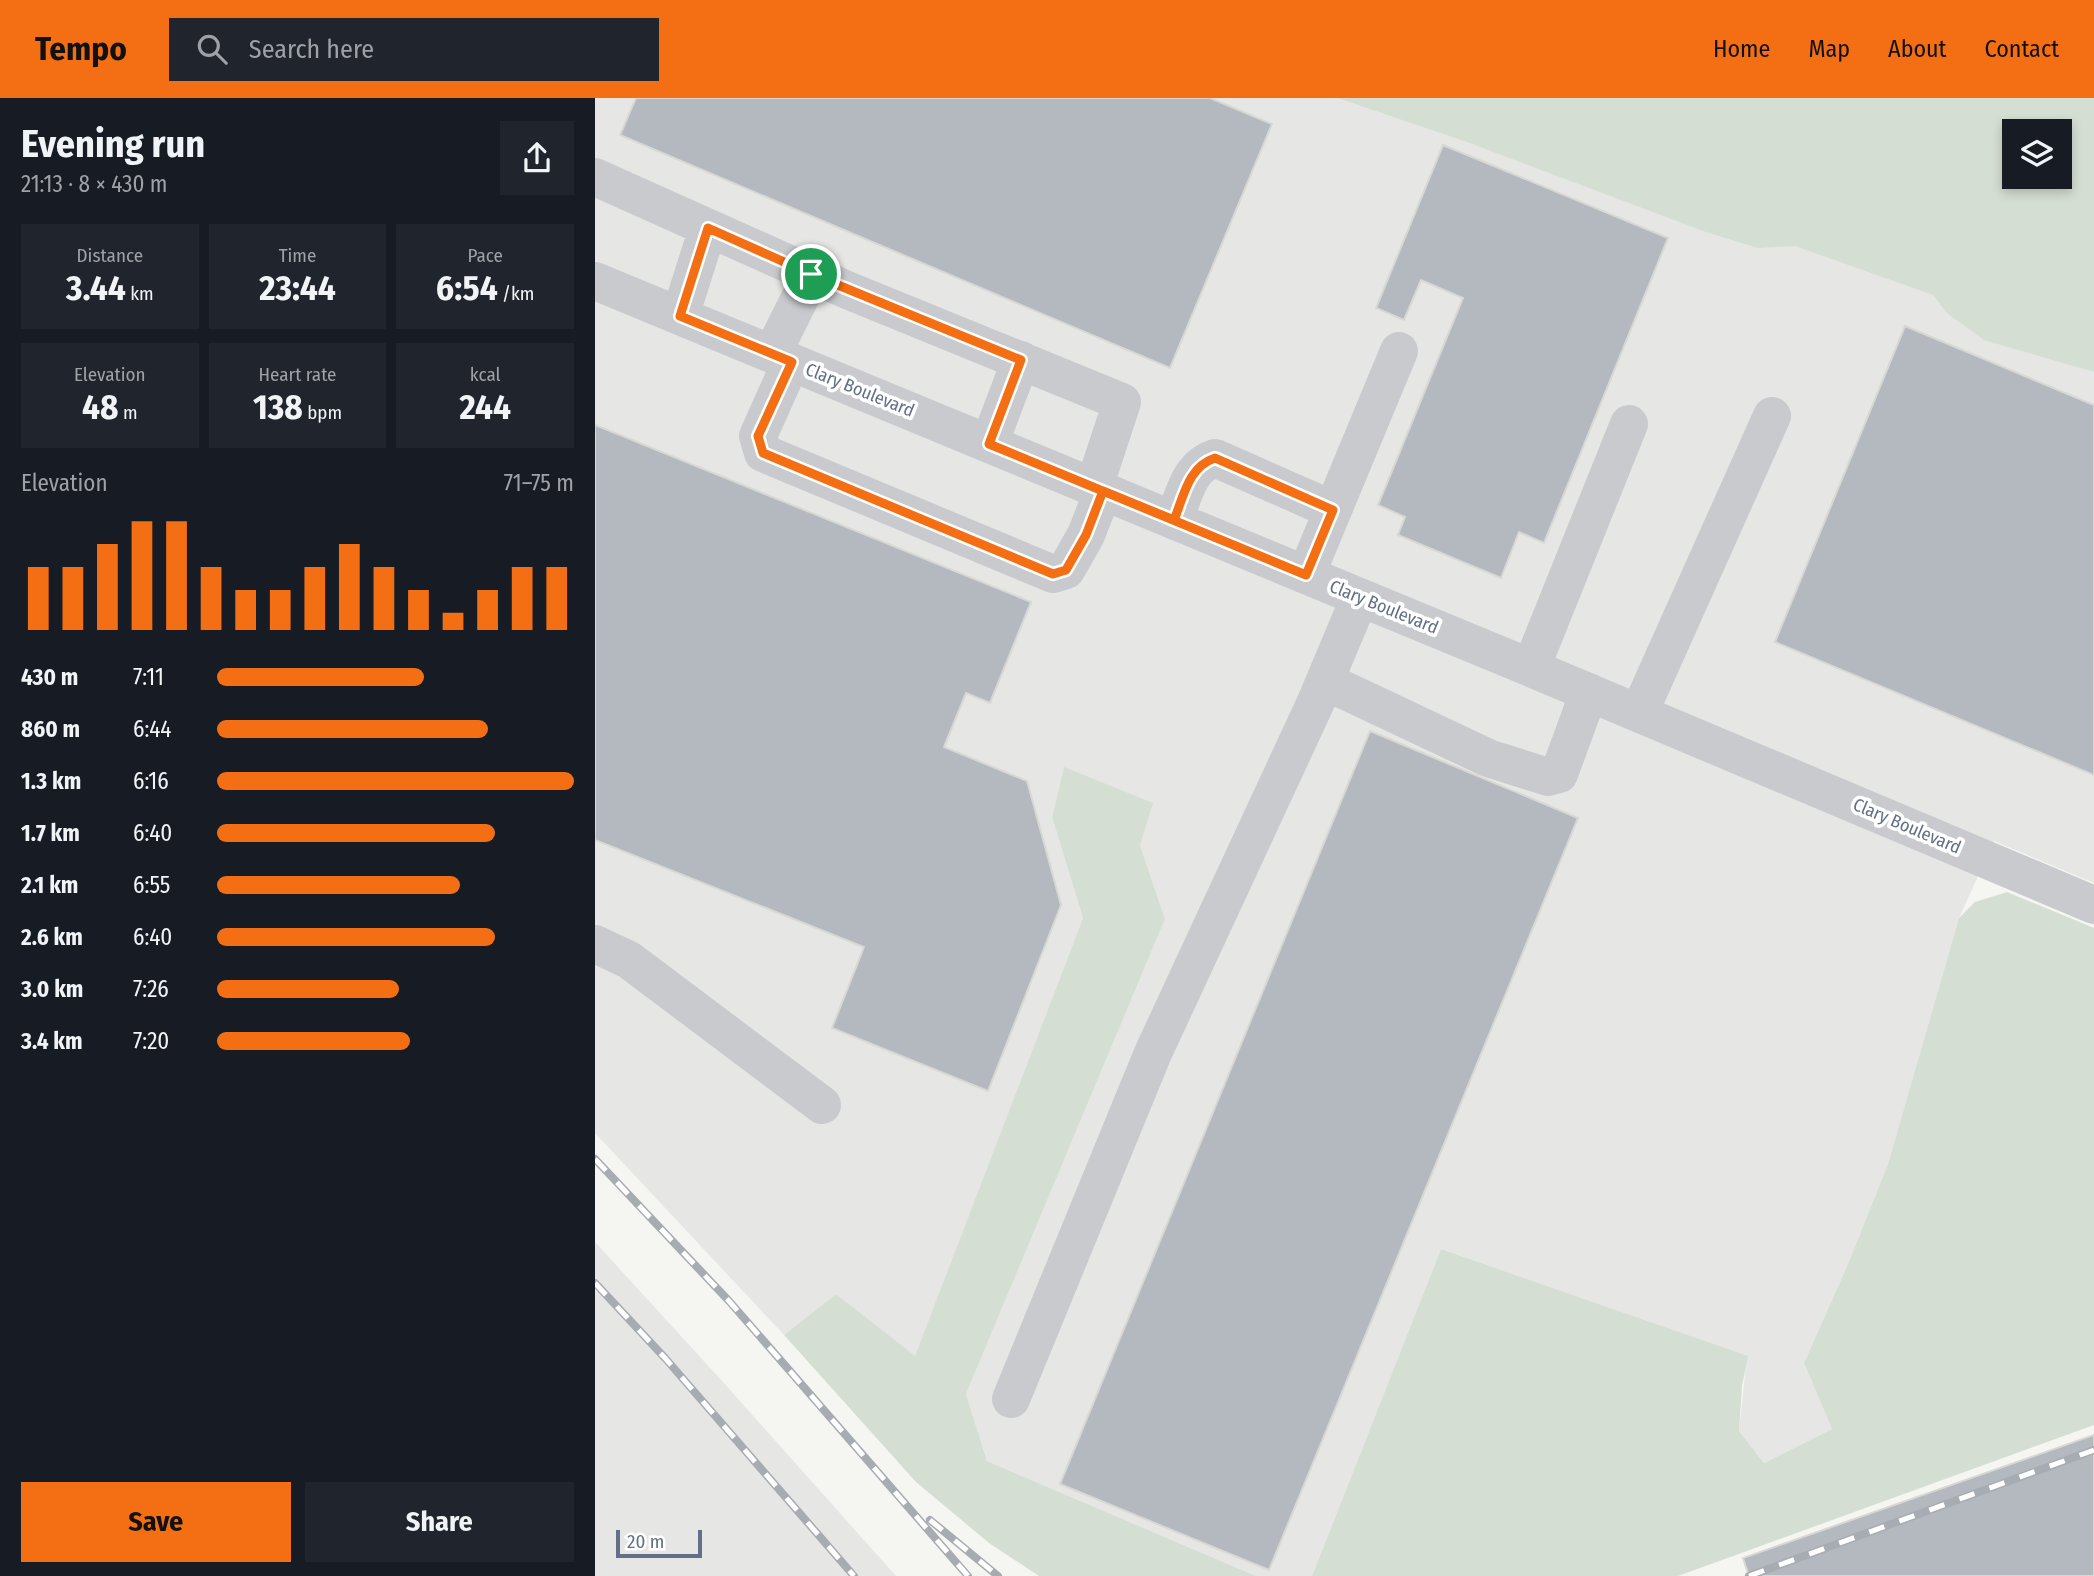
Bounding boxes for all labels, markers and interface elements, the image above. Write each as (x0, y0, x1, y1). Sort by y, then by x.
search box (169, 18, 659, 81)
text: Tempo (35, 29, 127, 69)
icon: search (193, 30, 231, 68)
text: Search here (249, 34, 374, 65)
text: Home (1713, 35, 1770, 63)
text: Map (1808, 35, 1850, 63)
text: About (1888, 35, 1946, 63)
text: Contact (1984, 35, 2059, 63)
map controls (2002, 119, 2072, 189)
button: layers (2002, 119, 2072, 189)
text: Evening run (21, 121, 205, 167)
button: share (500, 121, 574, 195)
text: 21:13 · 8 × 430 m (21, 170, 168, 198)
text: Distance (77, 244, 143, 267)
text: Time (279, 244, 316, 267)
text: Pace (467, 244, 503, 267)
pin (781, 244, 841, 304)
icon: arrive (792, 255, 830, 293)
text: 3.44 (66, 267, 126, 309)
text: 23:44 (259, 267, 336, 309)
text: 6:54 (436, 267, 498, 309)
text: km (126, 282, 154, 305)
text: /km (498, 282, 534, 305)
street label: Clary Boulevard (802, 358, 918, 422)
text: Elevation (74, 363, 146, 386)
text: Heart rate (258, 363, 337, 386)
text: kcal (470, 363, 501, 386)
text: 48 (82, 386, 119, 428)
text: 138 (253, 386, 303, 428)
text: 244 (459, 386, 511, 428)
text: m (119, 401, 138, 424)
text: bpm (303, 401, 342, 424)
text: Elevation (21, 469, 108, 497)
text: 71–75 m (504, 469, 574, 497)
street label: Clary Boulevard (1326, 575, 1442, 639)
text: 430 m (21, 663, 78, 691)
text: 7:11 (133, 663, 164, 691)
text: 860 m (21, 715, 80, 743)
text: 6:44 (133, 715, 171, 743)
text: 1.3 km (21, 767, 81, 795)
text: 6:16 (133, 767, 169, 795)
street label: Clary Boulevard (1850, 793, 1964, 859)
text: 1.7 km (21, 819, 80, 847)
text: 6:40 (133, 819, 172, 847)
text: 2.1 km (21, 871, 78, 899)
text: 6:55 (133, 871, 170, 899)
text: 2.6 km (21, 923, 83, 951)
text: 6:40 (133, 923, 172, 951)
text: 3.0 km (21, 975, 83, 1003)
text: 7:26 (133, 975, 169, 1003)
text: 3.4 km (21, 1027, 83, 1055)
text: 7:20 (133, 1027, 169, 1055)
button: Save (21, 1482, 291, 1562)
button: Share (305, 1482, 574, 1562)
scale bar (616, 1527, 702, 1559)
text: 20 m (627, 1530, 664, 1553)

